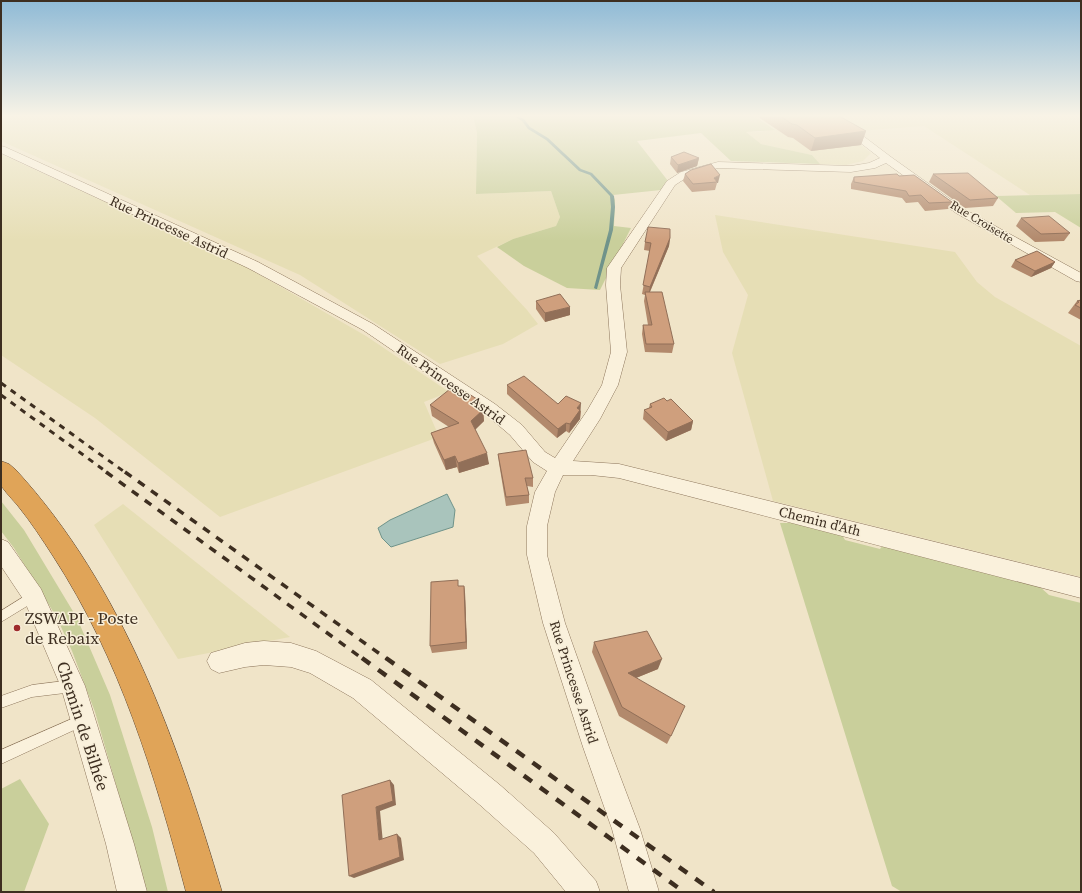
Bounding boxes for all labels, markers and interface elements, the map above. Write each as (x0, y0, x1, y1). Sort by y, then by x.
street label: Rue Princesse Astrid (107, 191, 232, 263)
street label: Rue Croisette (947, 197, 1017, 247)
street label: Rue Princesse Astrid (393, 339, 509, 429)
street label: Chemin d'Ath (777, 501, 863, 541)
place label: ZSWAPI - Poste de Rebaix (25, 606, 138, 650)
street label: Rue Princesse Astrid (545, 618, 603, 746)
marker: ZSWAPI - Poste de Rebaix (12, 623, 22, 633)
street label: Chemin de Bilhée (51, 658, 115, 794)

